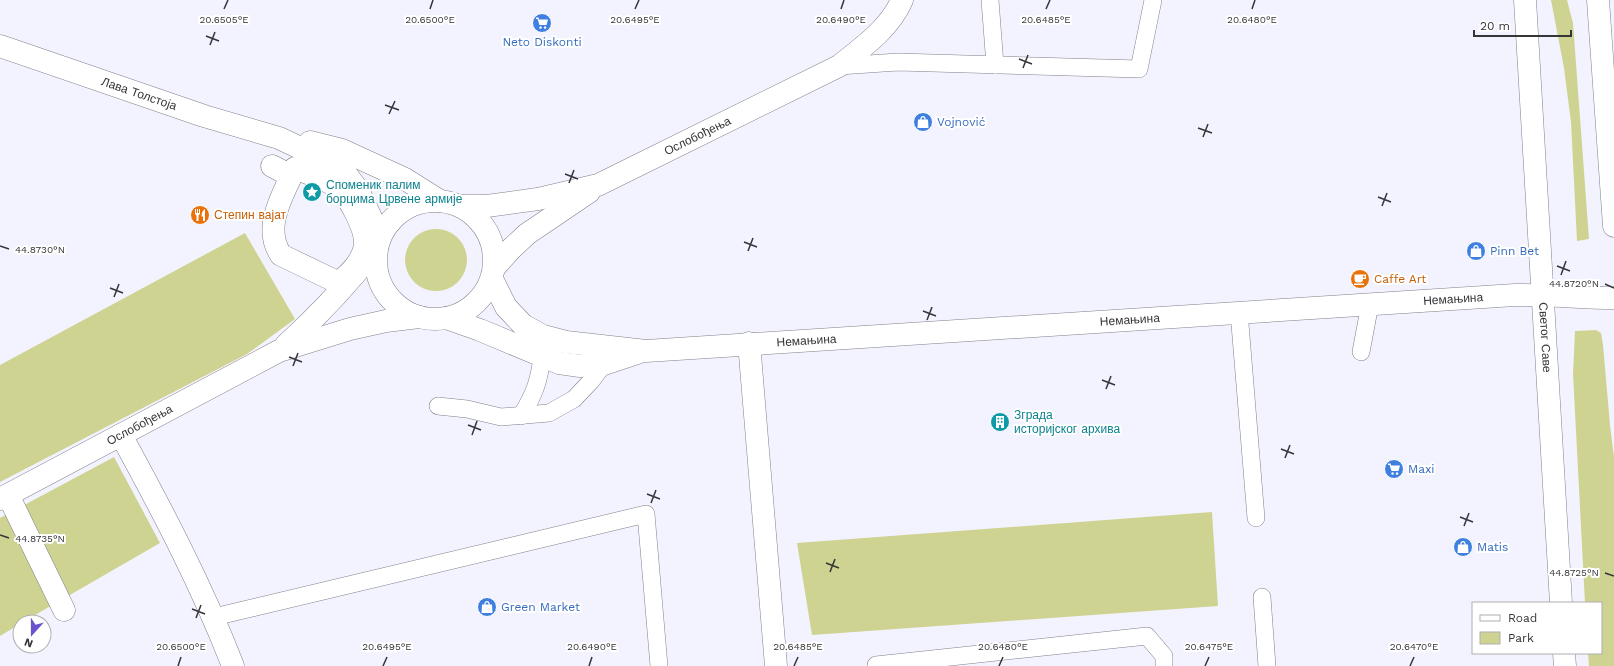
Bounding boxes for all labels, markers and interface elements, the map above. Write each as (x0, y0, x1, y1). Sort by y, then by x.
supermarket icon: Neto Diskonti (531, 12, 553, 34)
scale bar (1474, 12, 1571, 38)
text: 20.6505°E (199, 14, 249, 25)
text: 20.6500°E (405, 14, 455, 25)
text: 20.6495°E (610, 14, 660, 25)
text: 20.6490°E (816, 14, 866, 25)
text: 20.6485°E (1021, 14, 1071, 25)
text: 20.6480°E (1227, 14, 1277, 25)
text: 20 m (1480, 19, 1510, 33)
place label: Neto Diskonti (502, 35, 582, 49)
street label: Лава Толстоја (99, 74, 179, 113)
shop icon: Vojnović (912, 111, 934, 133)
street label: Ослобођења (662, 113, 733, 158)
place label: Vojnović (937, 115, 986, 129)
place label: Споменик палим борцима Црвене армије (326, 178, 463, 206)
place icon: Споменик палим борцима Црвене армије (301, 181, 323, 203)
restaurant icon: Степин вајат (189, 204, 211, 226)
place label: Степин вајат (214, 208, 287, 222)
shop icon: Pinn Bet (1465, 240, 1487, 262)
text: 44.8730°N (15, 244, 65, 255)
place label: Pinn Bet (1490, 244, 1539, 258)
cafe icon: Caffe Art (1349, 268, 1371, 290)
place label: Caffe Art (1374, 272, 1426, 286)
text: 44.8720°N (1549, 278, 1599, 289)
street label: Немањина (1423, 290, 1484, 308)
street label: Светог Саве (1536, 302, 1554, 373)
street label: Немањина (1099, 311, 1161, 329)
street label: Немањина (776, 332, 837, 350)
street label: Ослобођења (104, 402, 175, 448)
place label: Зграда историјског архива (1014, 408, 1120, 436)
building icon: Зграда историјског архива (989, 411, 1011, 433)
supermarket icon: Maxi (1383, 458, 1405, 480)
place label: Maxi (1408, 462, 1435, 476)
text: 44.8735°N (15, 533, 65, 544)
shop icon: Matis (1452, 536, 1474, 558)
place label: Matis (1477, 540, 1508, 554)
text: 44.8725°N (1549, 567, 1599, 578)
shop icon: Green Market (476, 596, 498, 618)
place label: Green Market (501, 600, 580, 614)
legend (1472, 602, 1602, 654)
text: Road (1508, 611, 1537, 625)
north arrow (12, 614, 52, 654)
text: Park (1508, 631, 1534, 645)
text: N (22, 635, 35, 650)
text: 20.6500°E (156, 641, 206, 652)
text: 20.6495°E (362, 641, 412, 652)
text: 20.6490°E (567, 641, 617, 652)
text: 20.6485°E (773, 641, 823, 652)
text: 20.6480°E (978, 641, 1028, 652)
text: 20.6475°E (1185, 641, 1233, 652)
text: 20.6470°E (1390, 641, 1438, 652)

